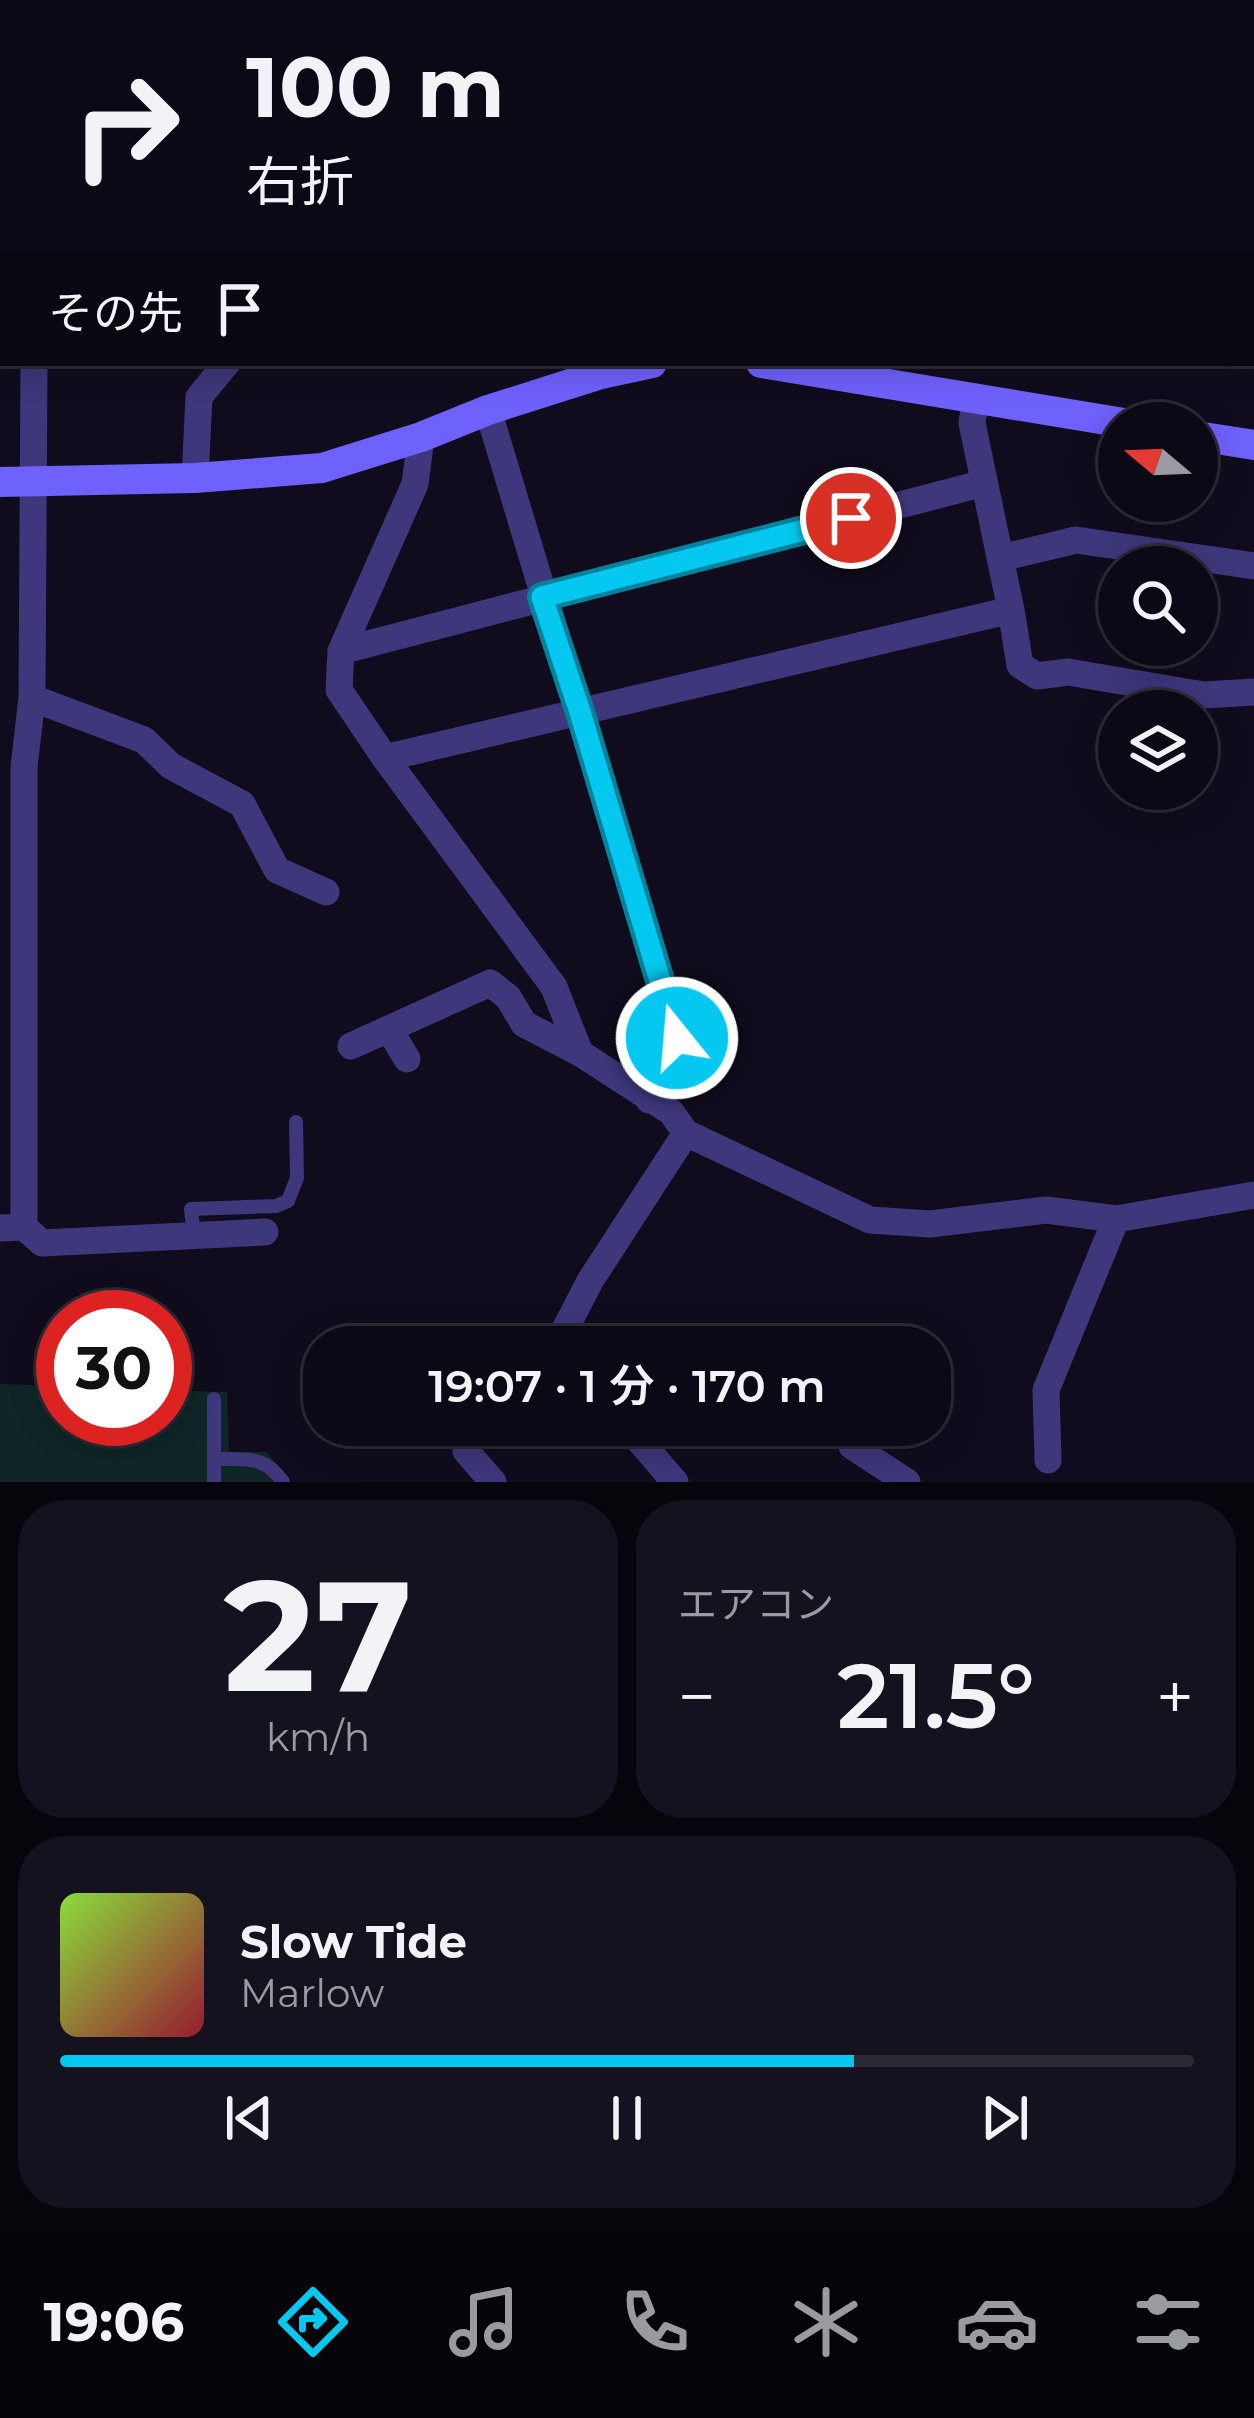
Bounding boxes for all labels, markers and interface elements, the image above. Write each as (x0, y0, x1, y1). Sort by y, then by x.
text: 100 m (246, 36, 505, 138)
icon: right (48, 48, 204, 204)
text: 右折 (246, 149, 354, 215)
icon: arrive (207, 276, 273, 342)
text: その先 (48, 285, 183, 340)
north arrow (1098, 402, 1218, 522)
map controls (1098, 402, 1218, 810)
pin (800, 467, 902, 569)
icon: arrive (818, 485, 884, 551)
button: search (1098, 546, 1218, 666)
button: layers (1098, 690, 1218, 810)
position arrow (614, 975, 740, 1101)
speed limit sign: 30 (36, 1290, 192, 1446)
text: 19:07 · 1 分 · 170 m (428, 1358, 826, 1413)
text: 27 (224, 1540, 412, 1730)
text: エアコン (678, 1580, 834, 1628)
text: 21.5° (837, 1641, 1035, 1751)
text: − (678, 1656, 716, 1737)
text: + (1156, 1656, 1194, 1737)
text: km/h (266, 1713, 370, 1761)
text: Slow Tide (240, 1914, 467, 1969)
text: Marlow (240, 1969, 384, 2017)
icon: previous (216, 2085, 282, 2151)
icon: pause (594, 2085, 660, 2151)
icon: next (972, 2085, 1038, 2151)
icon: directions (271, 2280, 355, 2364)
icon: music (442, 2280, 526, 2364)
icon: phone (613, 2280, 697, 2364)
icon: climate (784, 2280, 868, 2364)
icon: car (955, 2280, 1039, 2364)
icon: filters (1126, 2280, 1210, 2364)
text: 19:06 (44, 2289, 184, 2355)

